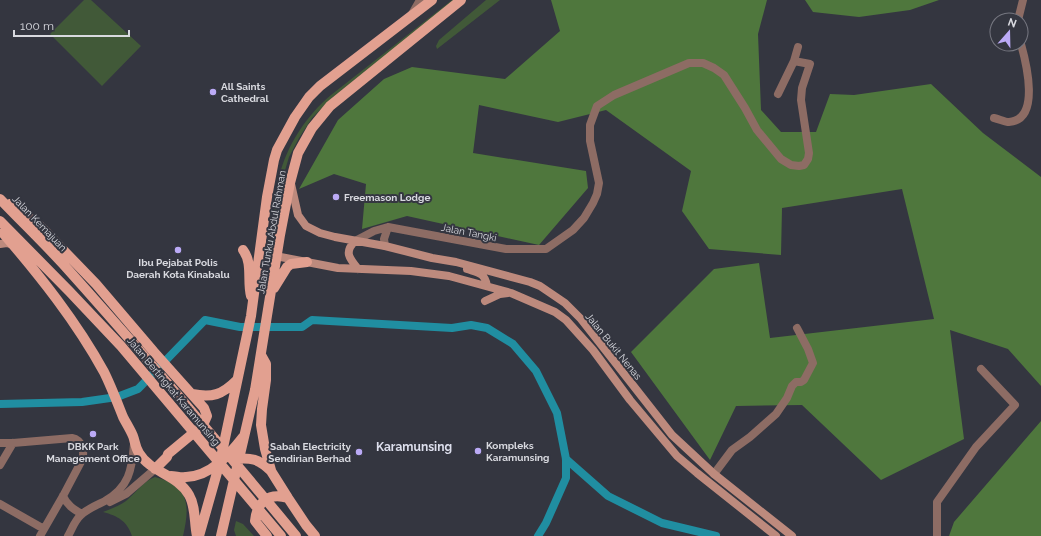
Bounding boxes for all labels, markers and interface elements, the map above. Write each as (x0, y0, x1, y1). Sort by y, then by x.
scale bar (14, 12, 129, 38)
north arrow (989, 12, 1029, 52)
text: N (1006, 16, 1018, 31)
text: 100 m (20, 19, 54, 33)
place label: All Saints Cathedral (221, 81, 269, 104)
marker: All Saints Cathedral (208, 87, 218, 97)
street label: Jalan Tunku Abdul Rahman (255, 169, 288, 295)
marker: Freemason Lodge (331, 192, 341, 202)
place label: Freemason Lodge (344, 192, 430, 203)
street label: Jalan Kemajuan (10, 193, 69, 253)
street label: Jalan Tangki (440, 222, 498, 243)
marker: Ibu Pejabat Polis Daerah Kota Kinabalu (173, 245, 183, 255)
place label: Ibu Pejabat Polis Daerah Kota Kinabalu (126, 257, 230, 280)
street label: Jalan Bukit Nenas (583, 311, 644, 382)
street label: Jalan Bertingkat Karamunsing (125, 335, 222, 448)
marker: DBKK Park Management Office (88, 429, 98, 439)
district label: Karamunsing (376, 440, 452, 454)
place label: Kompleks Karamunsing (486, 440, 549, 463)
place label: DBKK Park Management Office (46, 441, 140, 464)
place label: Sabah Electricity Sendirian Berhad (268, 441, 352, 464)
marker: Kompleks Karamunsing (473, 446, 483, 456)
marker: Sabah Electricity Sendirian Berhad (354, 447, 364, 457)

